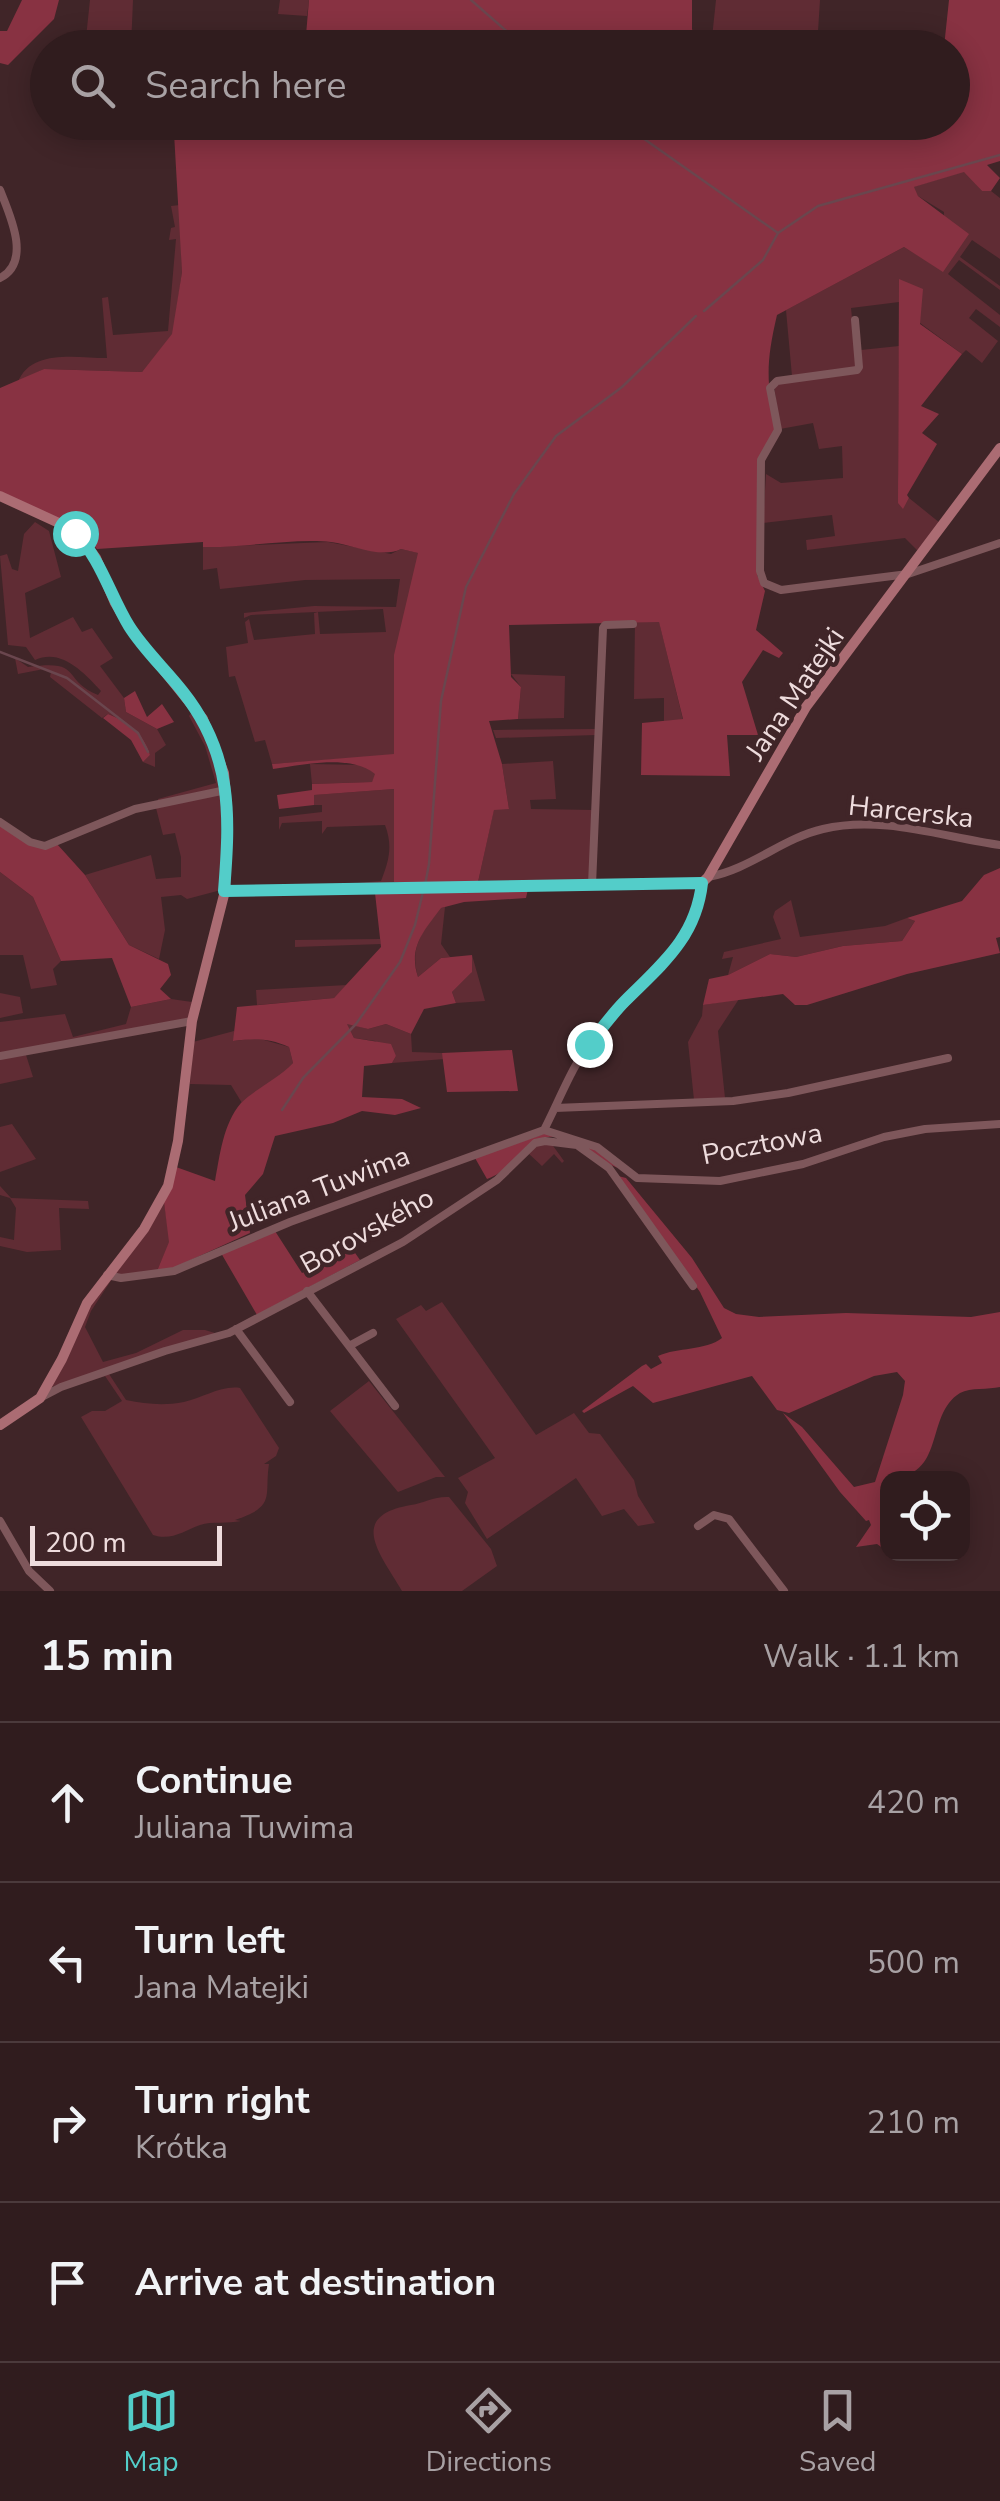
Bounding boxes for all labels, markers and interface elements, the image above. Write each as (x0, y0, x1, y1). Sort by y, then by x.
search box (30, 30, 970, 140)
icon: search (65, 58, 120, 113)
text: Search here (145, 60, 346, 111)
route start (53, 511, 99, 557)
street label: Jana Matejki (736, 620, 853, 769)
street label: Harcerska (847, 787, 975, 837)
route end (567, 1022, 613, 1068)
street label: Pocztowa (699, 1114, 825, 1174)
street label: Juliana Tuwima (222, 1137, 415, 1241)
street label: Borovského (293, 1179, 441, 1283)
map controls (880, 1471, 970, 1561)
button: locate (880, 1471, 970, 1561)
scale bar (30, 1521, 222, 1566)
text: 200 m (45, 1524, 127, 1562)
text: 15 min (40, 1628, 174, 1685)
text: Walk · 1.1 km (763, 1635, 960, 1678)
text: Continue (135, 1755, 293, 1806)
icon: ahead (40, 1775, 95, 1830)
text: 420 m (867, 1781, 960, 1824)
text: Juliana Tuwima (135, 1806, 354, 1849)
text: Turn left (135, 1915, 285, 1966)
icon: left (40, 1935, 95, 1990)
text: 500 m (867, 1941, 960, 1984)
text: Jana Matejki (135, 1966, 309, 2009)
text: Turn right (135, 2075, 310, 2126)
icon: right (40, 2095, 95, 2150)
text: 210 m (867, 2101, 960, 2144)
text: Krótka (135, 2126, 228, 2169)
icon: arrive (40, 2255, 95, 2310)
text: Arrive at destination (135, 2257, 496, 2308)
tab: Map (124, 2383, 179, 2481)
tab: Directions (426, 2383, 552, 2481)
tab: Saved (799, 2383, 876, 2481)

